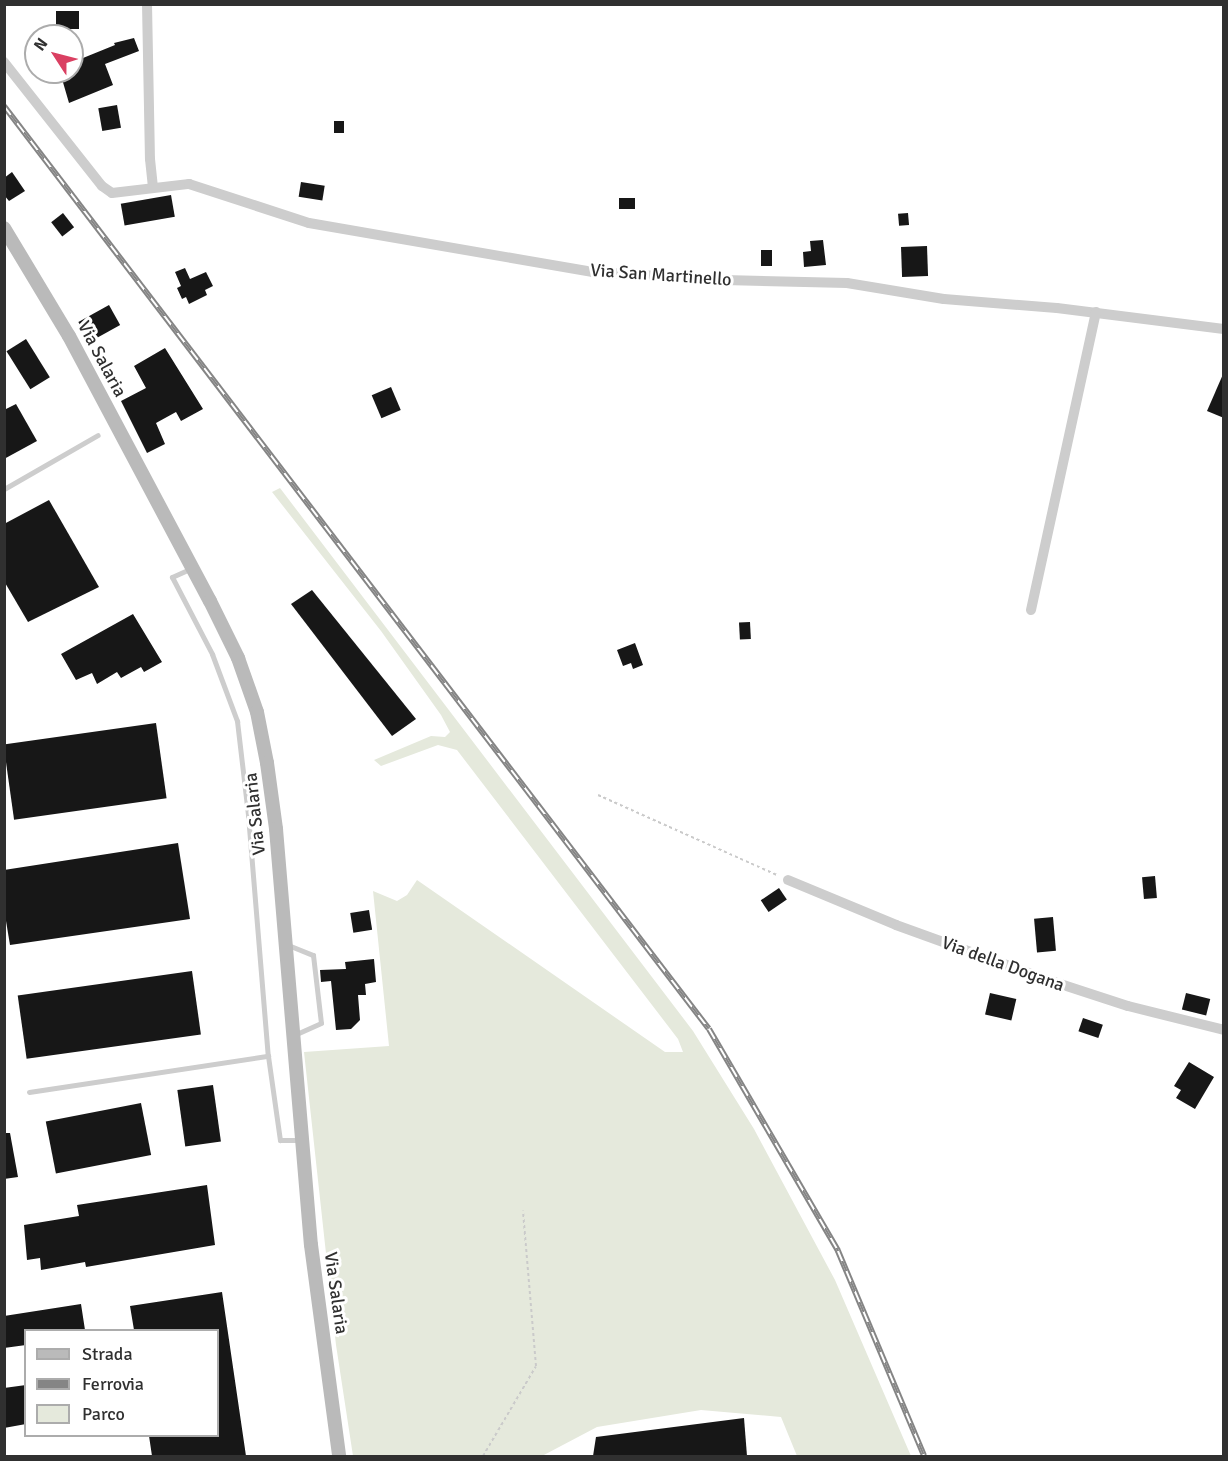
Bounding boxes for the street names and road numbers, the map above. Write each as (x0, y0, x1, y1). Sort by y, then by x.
street label: Via San Martinello (590, 259, 732, 291)
street label: Via Salaria (73, 317, 131, 401)
street label: Via Salaria (240, 772, 270, 856)
street label: Via della Dogana (939, 932, 1067, 996)
street label: Via Salaria (320, 1250, 352, 1336)

